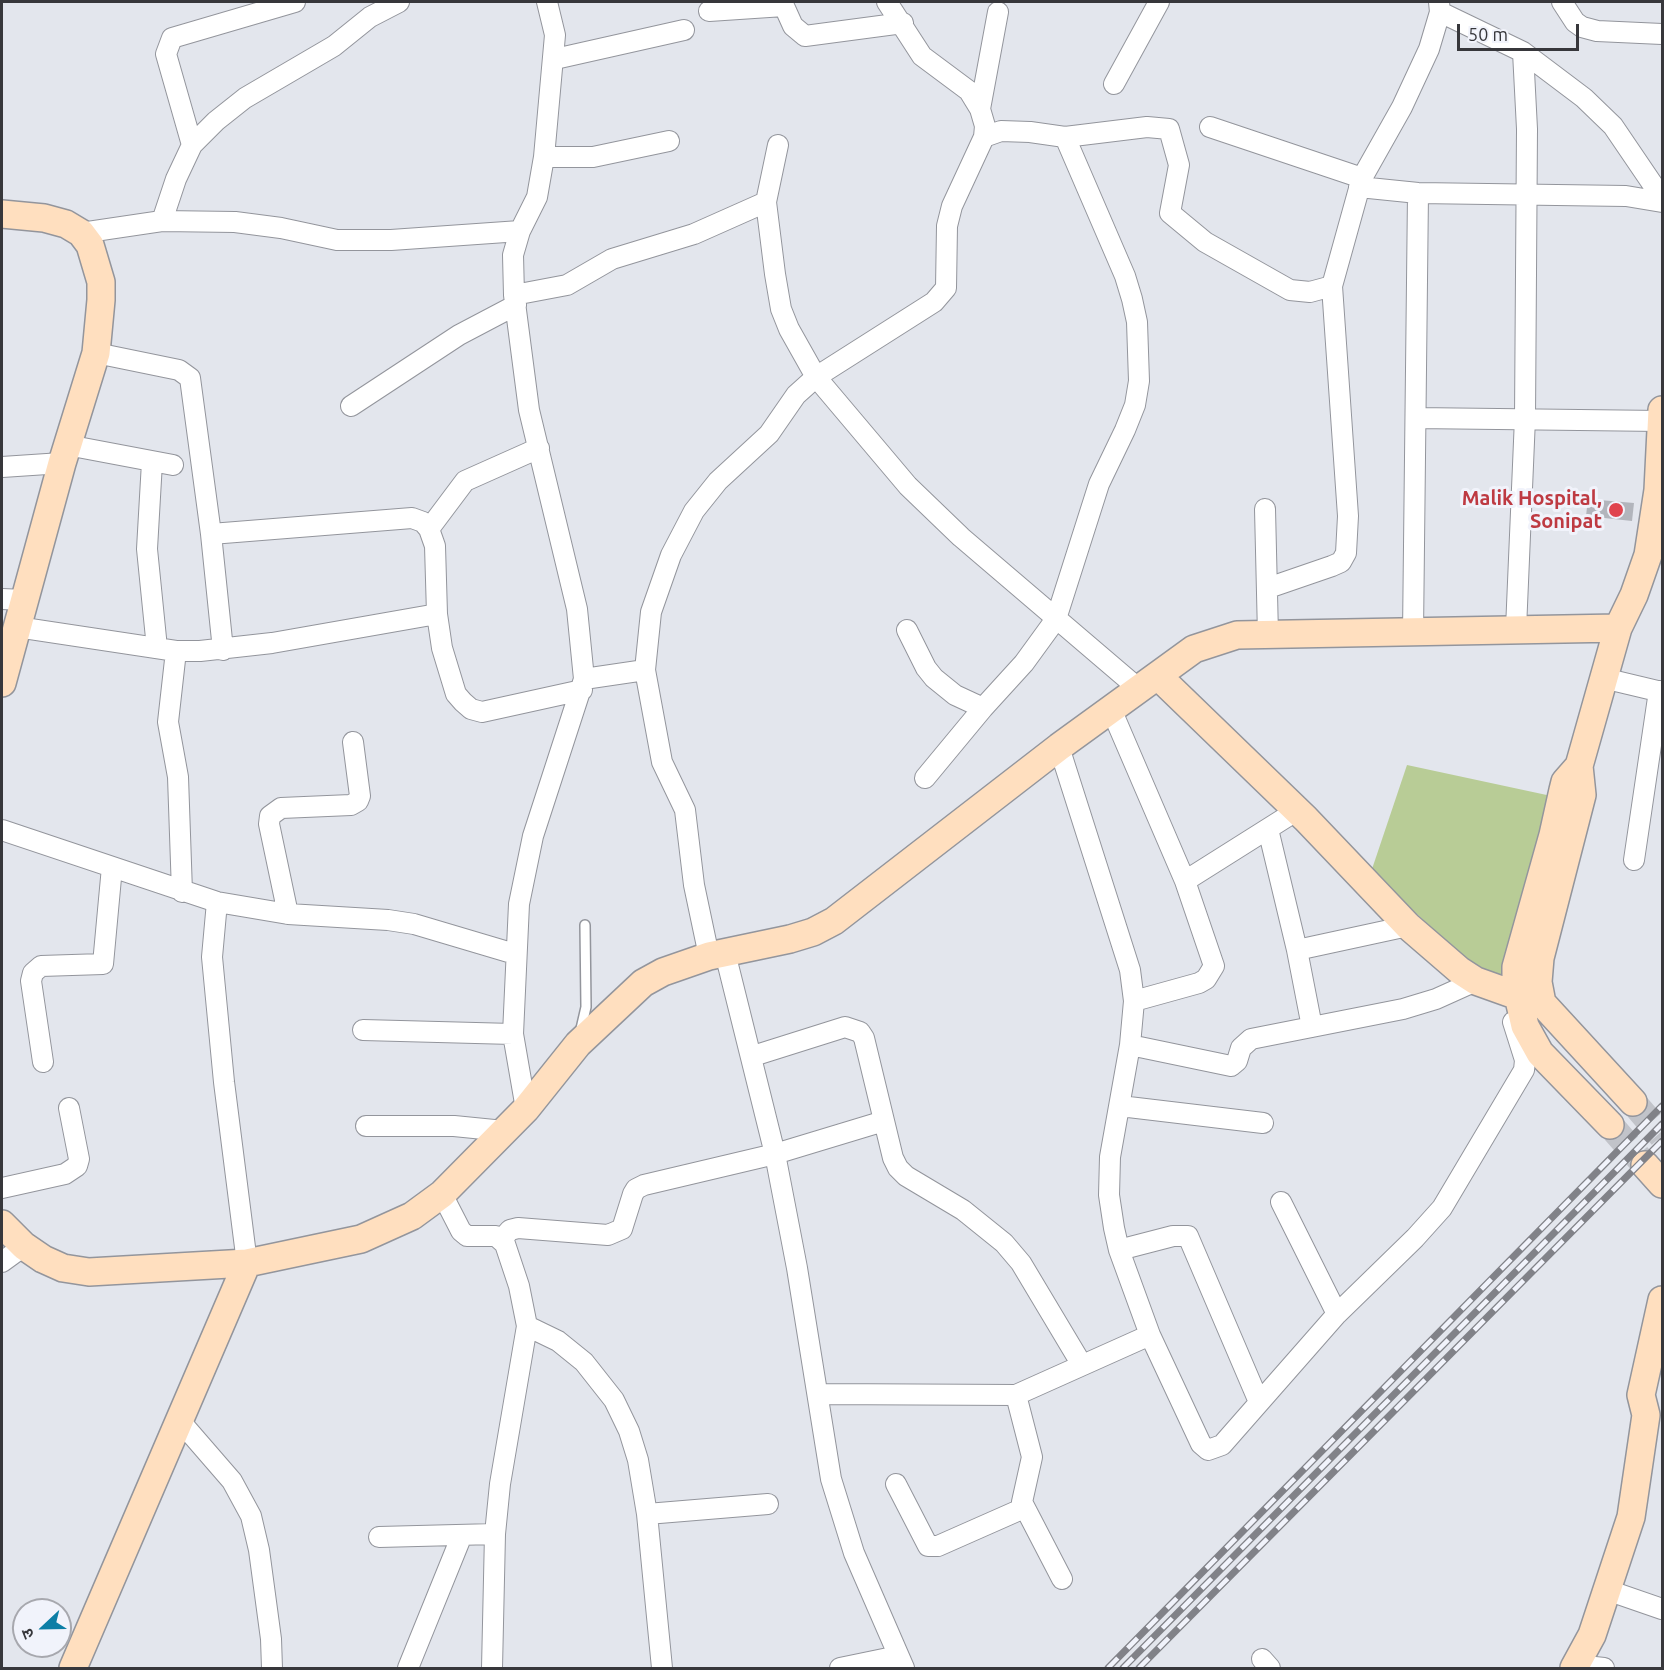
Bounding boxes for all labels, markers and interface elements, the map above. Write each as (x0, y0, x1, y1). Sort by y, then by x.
scale bar (1460, 12, 1582, 50)
text: 50 m (1468, 24, 1508, 44)
place label: Malik Hospital, Sonipat (1462, 486, 1602, 533)
marker: Malik Hospital, Sonipat (1607, 501, 1625, 519)
north arrow (12, 1598, 72, 1658)
text: उ (17, 1626, 37, 1642)

